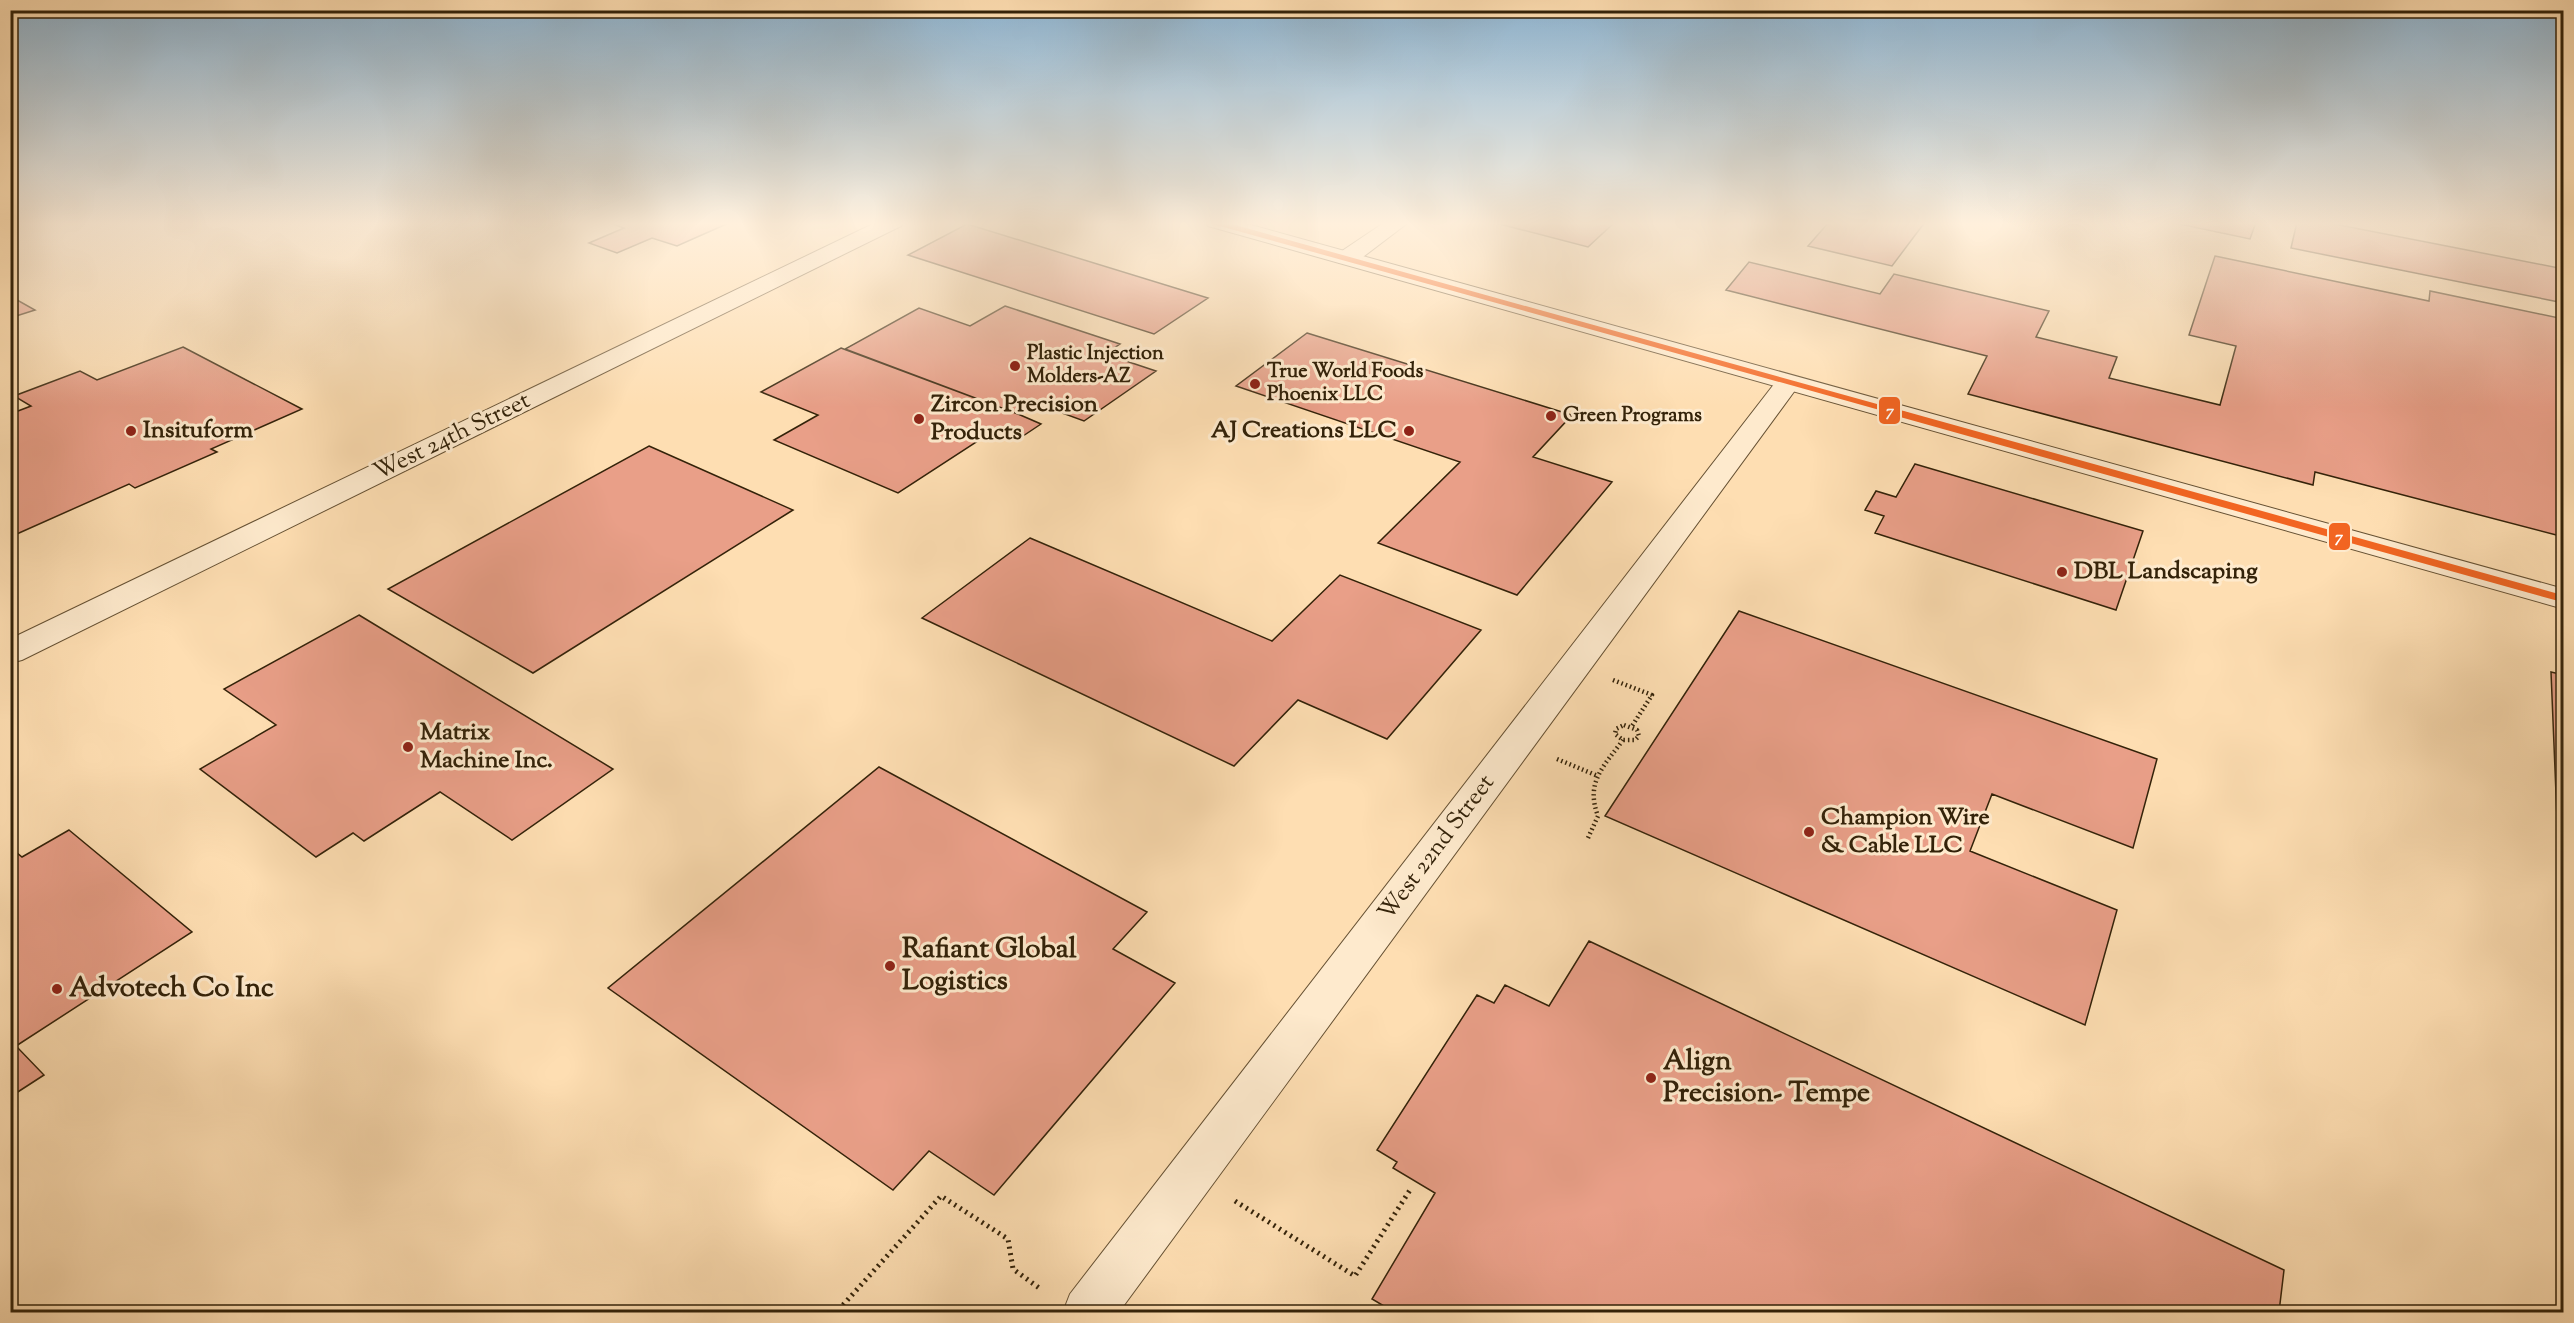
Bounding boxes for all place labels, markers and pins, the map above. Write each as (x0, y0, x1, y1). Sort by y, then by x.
place label: Plastic Injection Molders-AZ (1027, 340, 1164, 392)
place label: True World Foods Phoenix LLC (1267, 358, 1423, 410)
marker: Plastic Injection Molders-AZ (1008, 359, 1022, 373)
marker: True World Foods Phoenix LLC (1248, 377, 1262, 391)
place label: Zircon Precision Products (931, 388, 1099, 450)
place label: Green Programs (1563, 402, 1702, 431)
marker: Green Programs (1544, 409, 1558, 423)
marker: Zircon Precision Products (912, 412, 926, 426)
place label: Insituform (143, 414, 253, 448)
place label: AJ Creations LLC (1211, 414, 1397, 448)
marker: Insituform (124, 424, 138, 438)
marker: AJ Creations LLC (1402, 424, 1416, 438)
place label: DBL Landscaping (2074, 555, 2258, 589)
marker: DBL Landscaping (2055, 565, 2069, 579)
place label: Matrix Machine Inc. (420, 716, 553, 778)
marker: Matrix Machine Inc. (401, 740, 415, 754)
place label: Champion Wire & Cable LLC (1821, 801, 1990, 863)
marker: Champion Wire & Cable LLC (1802, 825, 1816, 839)
place label: Rafiant Global Logistics (902, 930, 1077, 1002)
marker: Rafiant Global Logistics (883, 959, 897, 973)
place label: Advotech Co Inc (69, 969, 274, 1009)
marker: Advotech Co Inc (50, 982, 64, 996)
place label: Align Precision- Tempe (1663, 1042, 1870, 1114)
marker: Align Precision- Tempe (1644, 1071, 1658, 1085)

